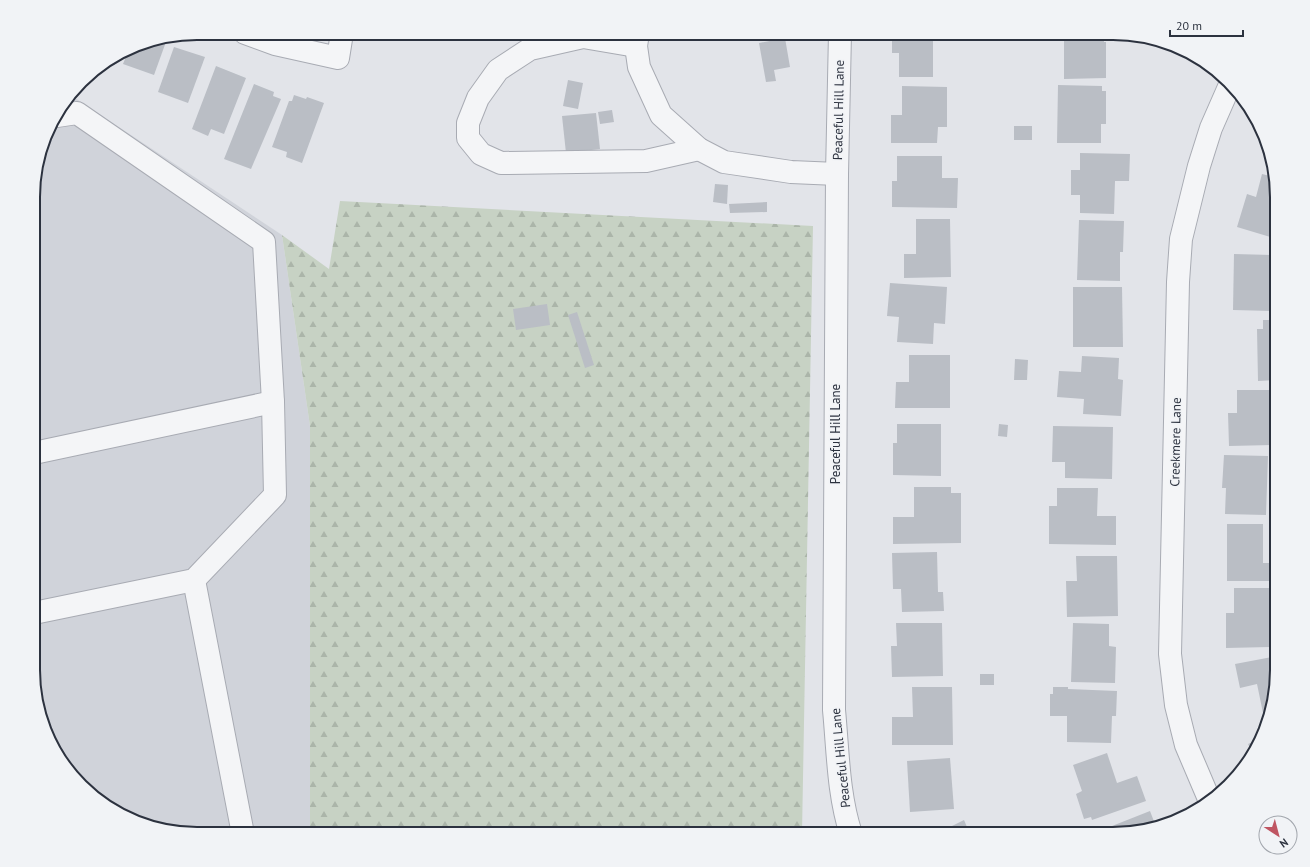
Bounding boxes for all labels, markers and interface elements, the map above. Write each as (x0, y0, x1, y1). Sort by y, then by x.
scale bar (1170, 12, 1243, 38)
text: 20 m (1176, 18, 1202, 33)
street label: Peaceful Hill Lane (829, 60, 848, 160)
street label: Peaceful Hill Lane (827, 384, 844, 484)
street label: Creekmere Lane (1166, 397, 1185, 487)
street label: Peaceful Hill Lane (827, 707, 854, 809)
north arrow (1258, 815, 1298, 855)
text: N (1277, 835, 1291, 851)

